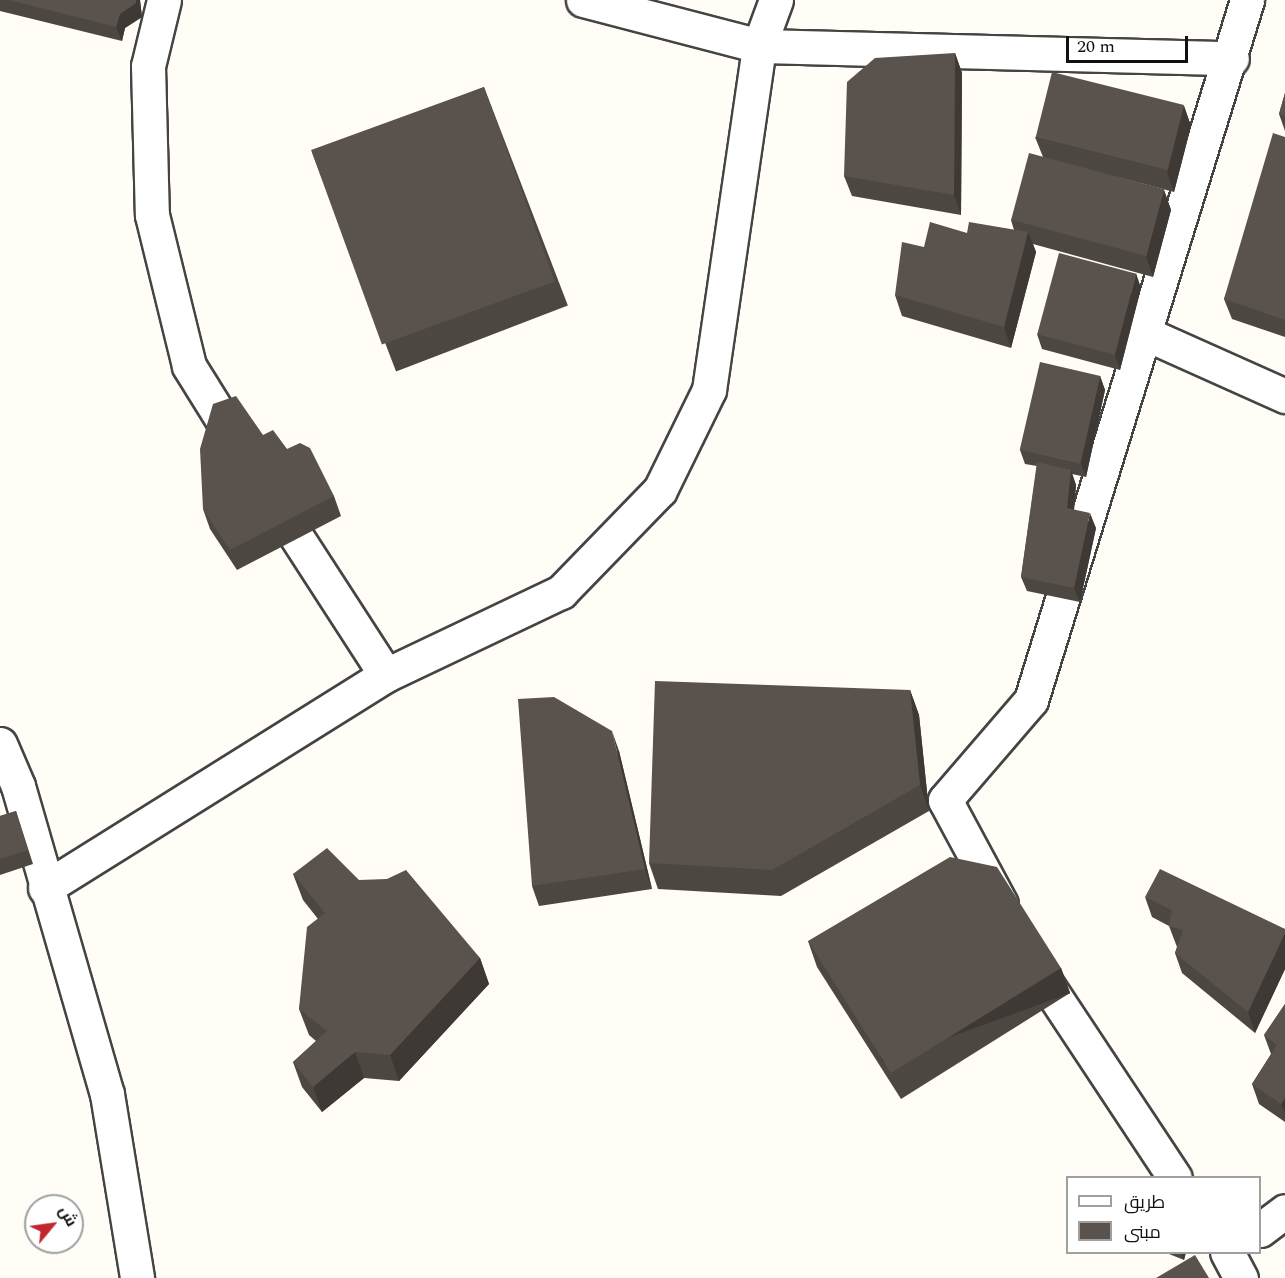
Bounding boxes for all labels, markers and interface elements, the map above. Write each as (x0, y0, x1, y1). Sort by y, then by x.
scale bar (1069, 24, 1190, 62)
text: 20 m (1077, 33, 1115, 60)
legend (1066, 1176, 1261, 1254)
text: طريق (1124, 1189, 1165, 1216)
north arrow (24, 1194, 84, 1254)
text: ش (53, 1201, 83, 1231)
text: مبنى (1124, 1219, 1161, 1246)

